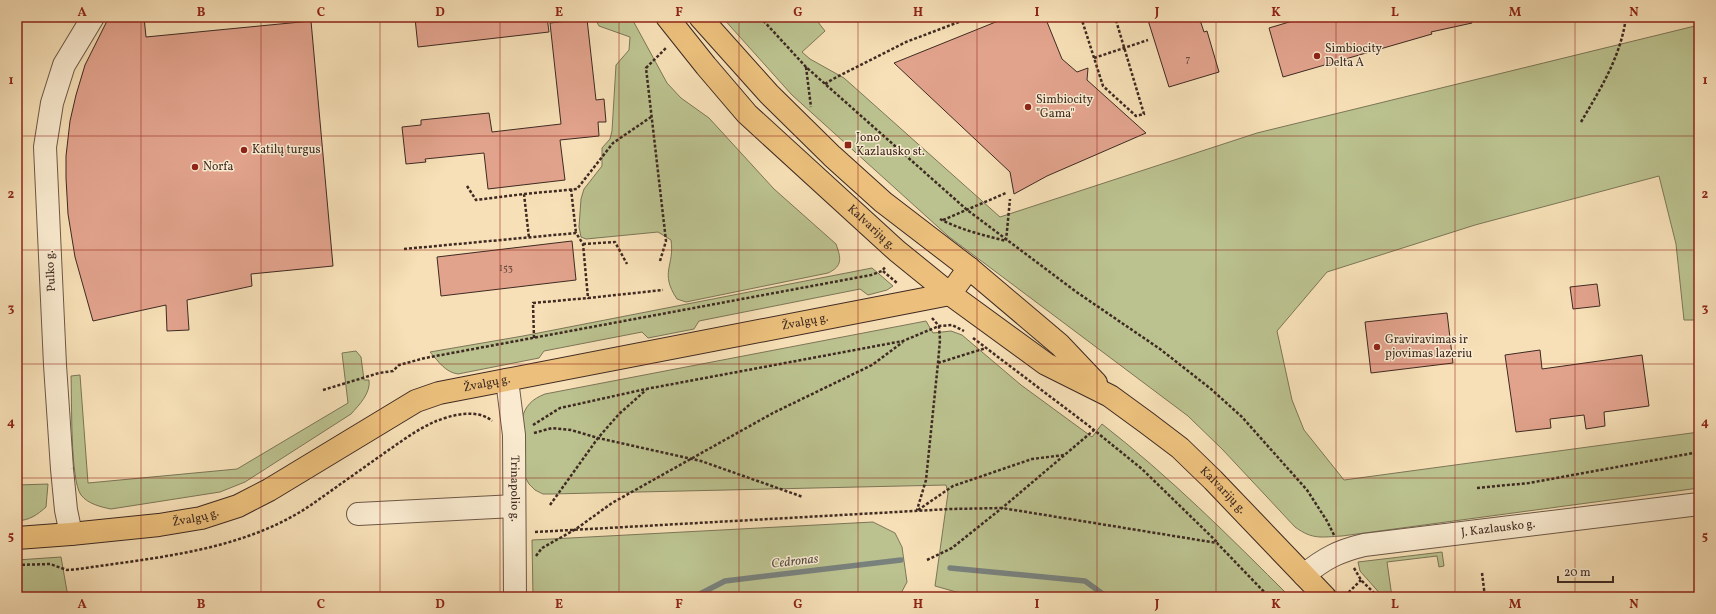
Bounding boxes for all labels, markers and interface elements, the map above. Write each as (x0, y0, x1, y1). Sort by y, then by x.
text: A (77, 4, 87, 22)
text: B (197, 4, 206, 22)
text: C (317, 4, 325, 22)
text: D (435, 4, 445, 22)
text: E (555, 4, 563, 22)
text: F (675, 4, 683, 22)
text: G (793, 4, 803, 22)
text: H (913, 4, 923, 22)
text: I (1035, 4, 1040, 22)
text: J (1154, 4, 1160, 22)
text: K (1271, 4, 1281, 22)
text: L (1391, 4, 1399, 22)
text: M (1509, 4, 1522, 22)
text: N (1629, 4, 1639, 22)
place label: Simbiocity Delta A (1325, 41, 1383, 71)
marker: Simbiocity Delta A (1312, 51, 1322, 61)
house number: 7 (1186, 52, 1191, 66)
text: 1 (8, 72, 14, 90)
text: 1 (1702, 72, 1708, 90)
place label: Simbiocity "Gama" (1036, 92, 1094, 122)
marker: Simbiocity "Gama" (1023, 102, 1033, 112)
place label: Jono Kazlausko st. (856, 130, 925, 160)
marker: Jono Kazlausko st. (843, 140, 853, 150)
place label: Katilų turgus (252, 142, 321, 158)
marker: Katilų turgus (239, 145, 249, 155)
place label: Norfa (203, 159, 233, 175)
marker: Norfa (190, 162, 200, 172)
text: 2 (8, 186, 15, 204)
text: 2 (1702, 186, 1709, 204)
street label: Kalvarijų g. (844, 201, 899, 254)
street label: Pulko g. (42, 250, 60, 292)
house number: 153 (499, 261, 513, 275)
text: 3 (8, 300, 15, 318)
text: 3 (1702, 300, 1709, 318)
street label: Žvalgų g. (780, 310, 830, 334)
place label: Graviravimas ir pjovimas lazeriu (1385, 332, 1473, 362)
marker: Graviravimas ir pjovimas lazeriu (1372, 342, 1382, 352)
street label: Žvalgų g. (462, 371, 512, 396)
text: 4 (7, 414, 15, 432)
text: 4 (1701, 414, 1709, 432)
street label: Trinapolio g. (506, 455, 523, 522)
street label: Kalvarijų g. (1196, 463, 1250, 518)
street label: Žvalgų g. (171, 505, 221, 531)
street label: J. Kazlausko g. (1460, 516, 1536, 541)
text: 5 (8, 528, 14, 546)
text: 5 (1702, 528, 1708, 546)
water label: Cedronas (770, 550, 820, 574)
scale bar (1558, 558, 1613, 584)
text: 20 m (1564, 565, 1591, 581)
text: A (77, 596, 87, 614)
text: B (197, 596, 206, 614)
text: C (317, 596, 325, 614)
text: D (435, 596, 445, 614)
text: E (555, 596, 563, 614)
text: F (675, 596, 683, 614)
text: G (793, 596, 803, 614)
text: H (913, 596, 923, 614)
text: I (1035, 596, 1040, 614)
text: J (1154, 596, 1160, 614)
text: K (1271, 596, 1281, 614)
text: L (1391, 596, 1399, 614)
text: M (1509, 596, 1522, 614)
text: N (1629, 596, 1639, 614)

